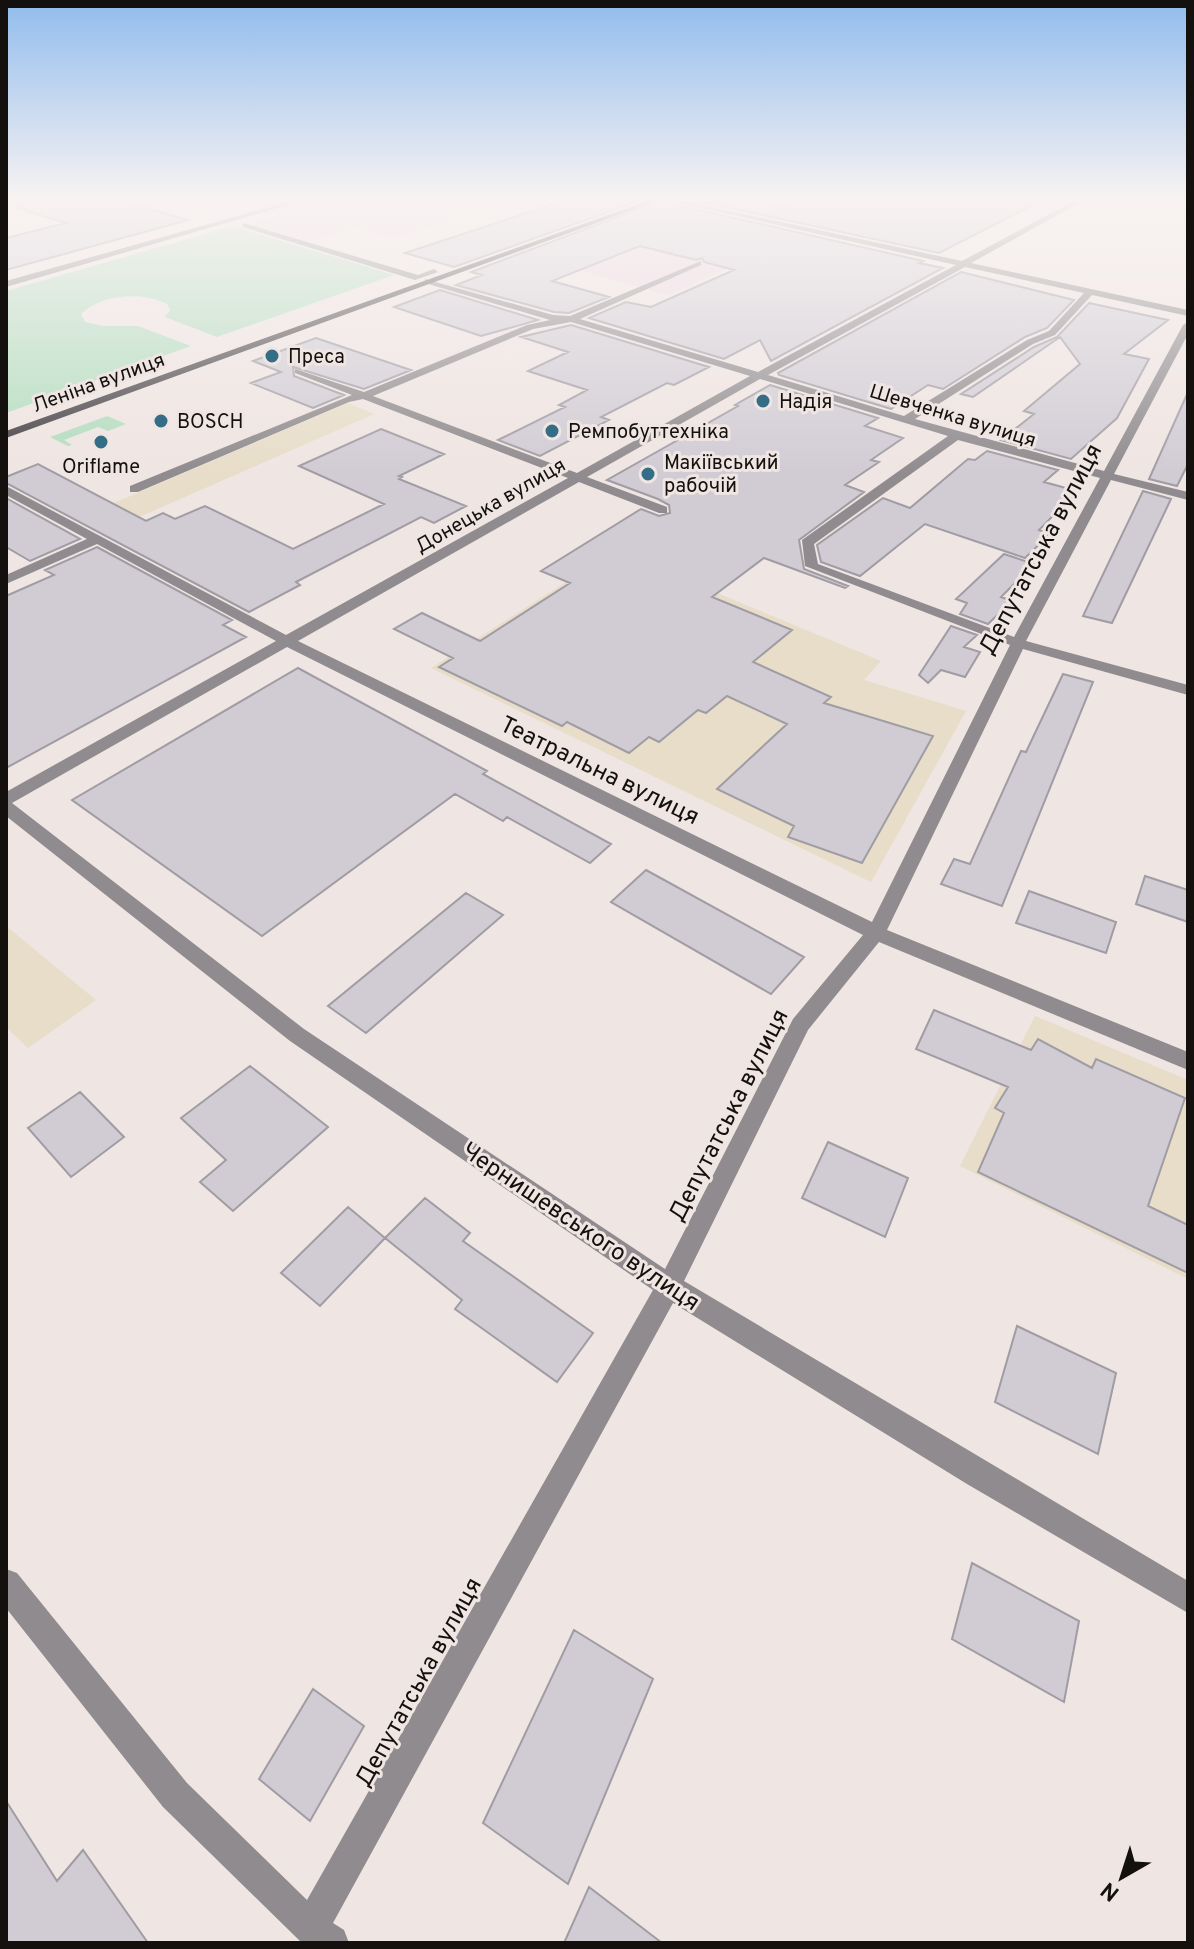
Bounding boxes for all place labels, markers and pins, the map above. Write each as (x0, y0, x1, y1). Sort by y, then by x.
place label: Преса (288, 345, 345, 371)
marker: Преса (263, 347, 281, 365)
place label: Надія (779, 390, 832, 416)
marker: Надія (754, 392, 772, 410)
place label: BOSCH (177, 410, 243, 436)
marker: BOSCH (152, 412, 170, 430)
place label: Ремпобуттехніка (568, 420, 729, 446)
marker: Ремпобуттехніка (543, 422, 561, 440)
marker: Oriflame (92, 433, 110, 451)
place label: Макіївський рабочій (664, 451, 779, 500)
place label: Oriflame (62, 455, 140, 481)
marker: Макіївський рабочій (639, 465, 657, 483)

